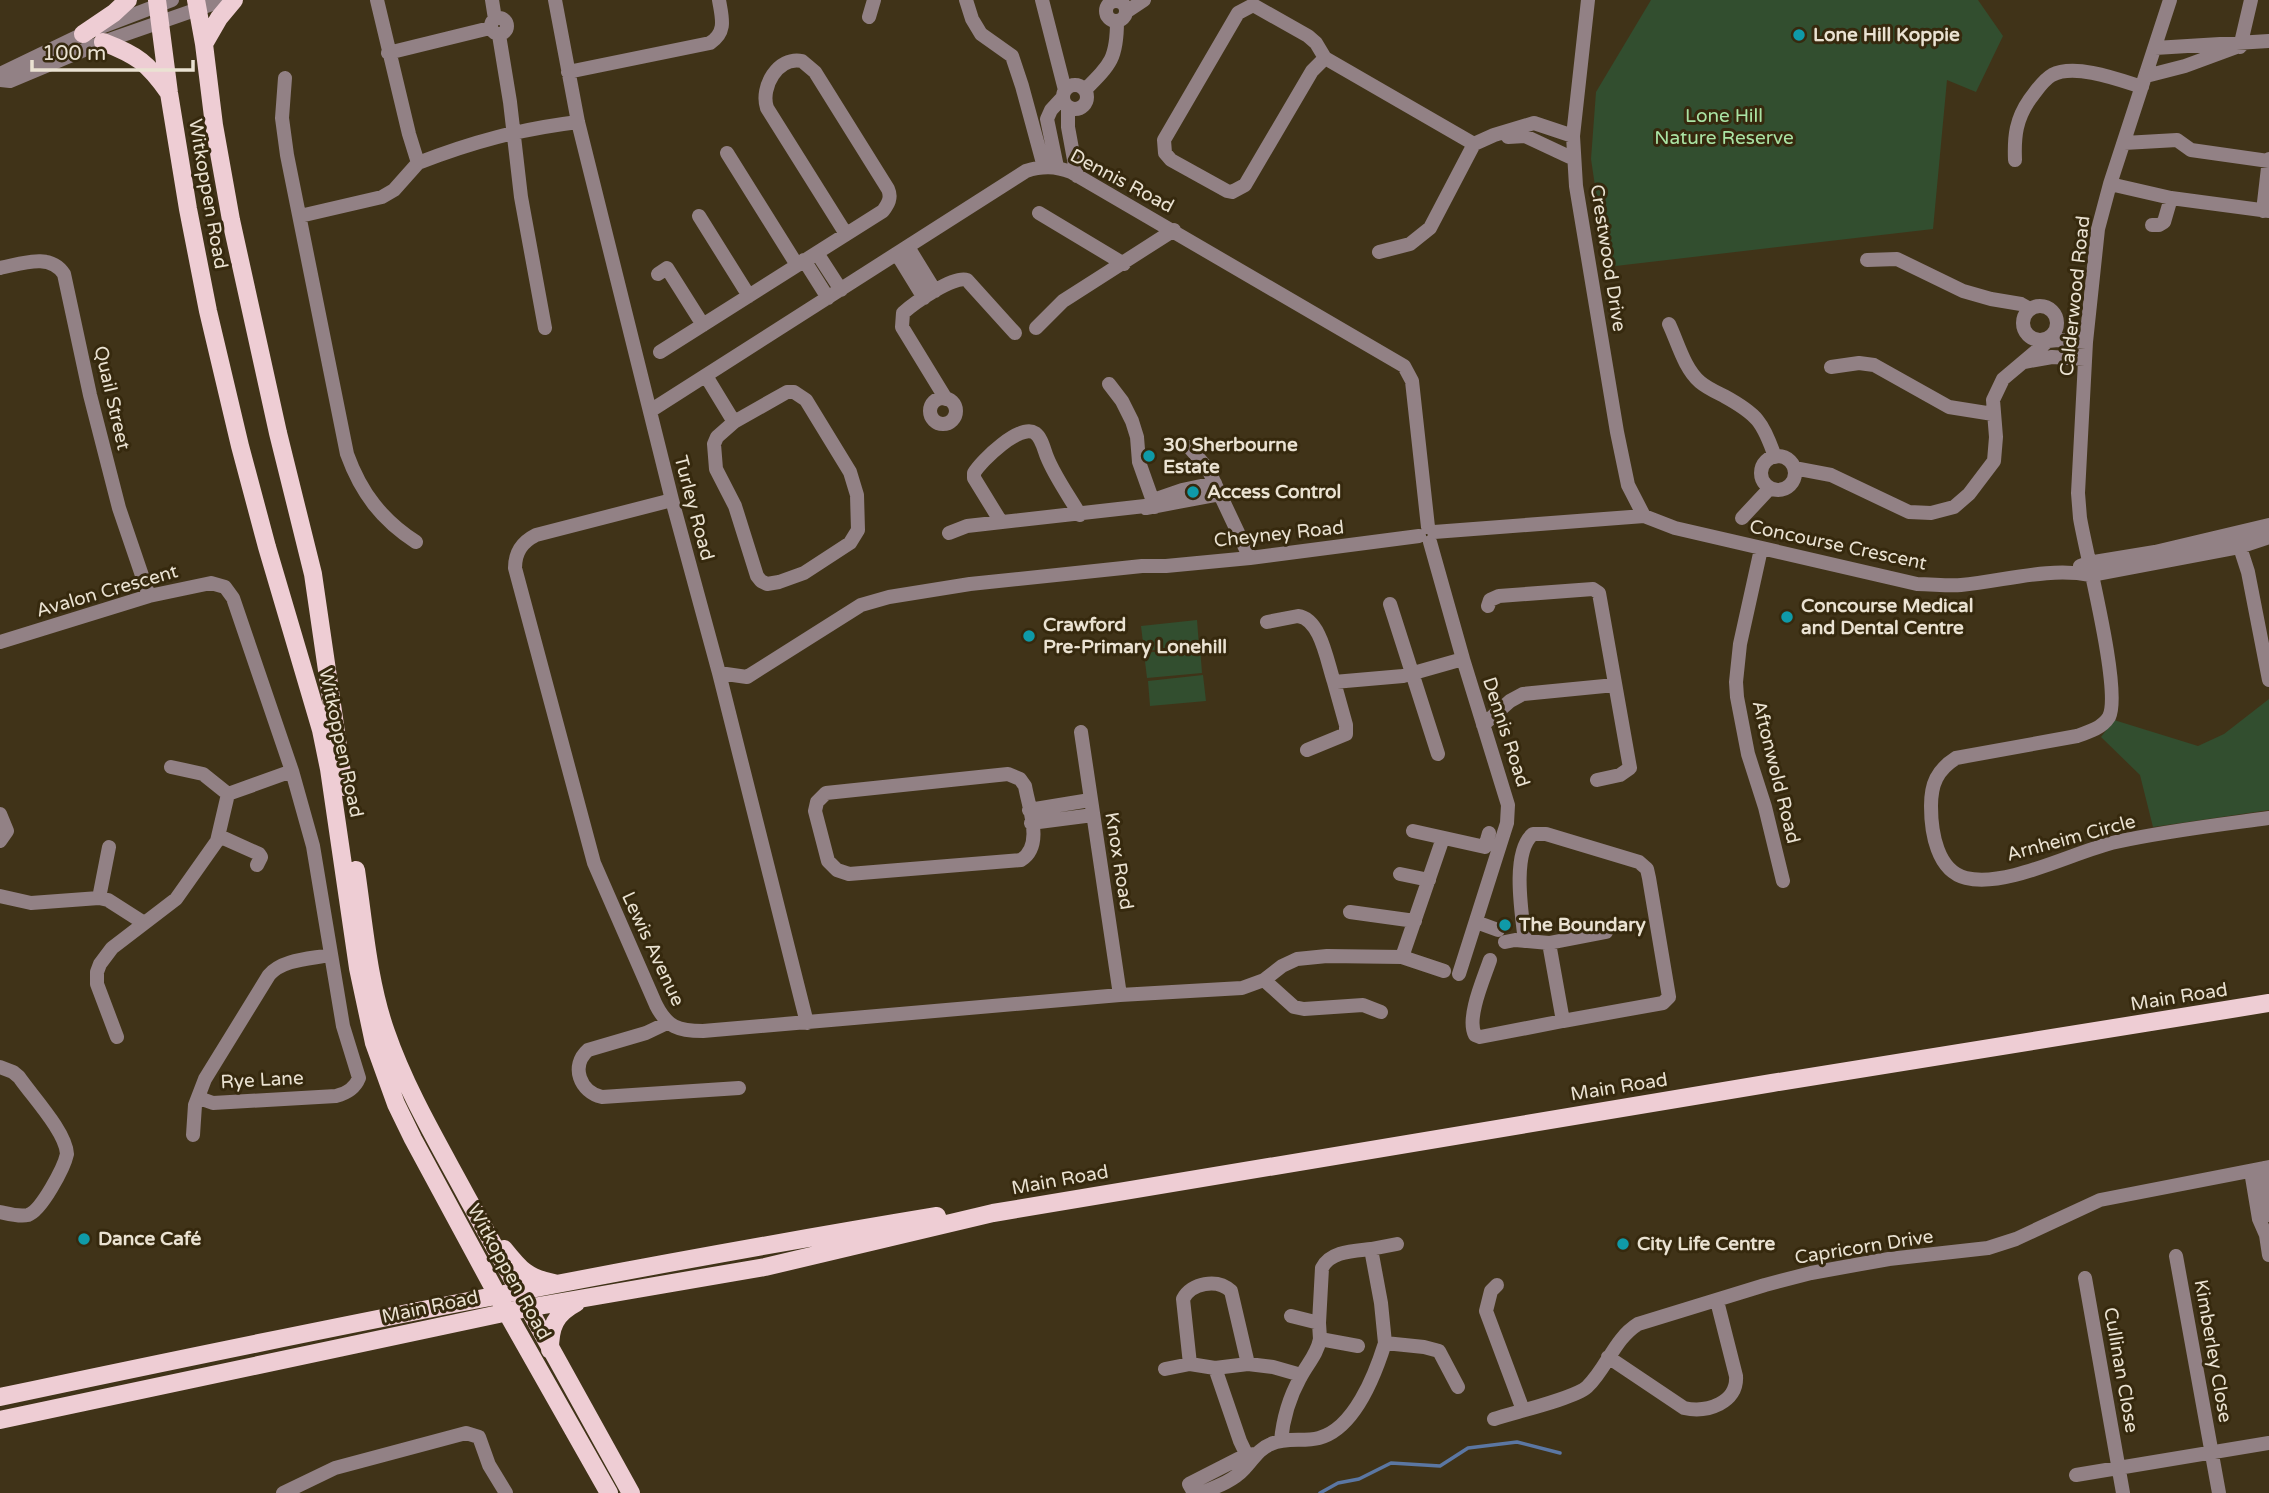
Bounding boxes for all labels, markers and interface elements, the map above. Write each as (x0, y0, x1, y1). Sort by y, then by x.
place label: Lone Hill Koppie (1813, 24, 1960, 47)
marker: Lone Hill Koppie (1791, 27, 1807, 43)
scale bar (32, 28, 192, 72)
text: 100 m (42, 41, 106, 66)
park label: Lone Hill Nature Reserve (1654, 105, 1794, 149)
street label: Witkoppen Road (184, 117, 232, 271)
street label: Dennis Road (1066, 144, 1178, 218)
street label: Crestwood Drive (1585, 183, 1631, 333)
street label: Calderwood Road (2056, 215, 2094, 377)
street label: Quail Street (89, 344, 135, 452)
place label: 30 Sherbourne Estate (1163, 434, 1298, 478)
marker: 30 Sherbourne Estate (1141, 448, 1157, 464)
street label: Turley Road (669, 453, 719, 563)
place label: Access Control (1207, 481, 1341, 503)
marker: Access Control (1185, 484, 1201, 500)
street label: Concourse Crescent (1747, 515, 1929, 575)
street label: Cheyney Road (1213, 516, 1345, 552)
street label: Avalon Crescent (34, 560, 180, 622)
place label: Concourse Medical and Dental Centre (1801, 595, 1973, 639)
marker: Concourse Medical and Dental Centre (1779, 609, 1795, 625)
place label: Crawford Pre-Primary Lonehill (1043, 614, 1227, 659)
marker: Crawford Pre-Primary Lonehill (1021, 628, 1037, 644)
street label: Witkoppen Road (314, 666, 368, 820)
street label: Dennis Road (1478, 674, 1534, 790)
street label: Aftonwold Road (1748, 698, 1804, 846)
street label: Arnheim Circle (2004, 810, 2138, 866)
street label: Knox Road (1100, 811, 1138, 911)
street label: Lewis Avenue (617, 888, 689, 1010)
place label: The Boundary (1518, 914, 1646, 937)
marker: The Boundary (1497, 917, 1513, 933)
street label: Main Road (2129, 978, 2229, 1016)
street label: Rye Lane (220, 1067, 304, 1093)
street label: Main Road (1569, 1068, 1669, 1106)
street label: Main Road (1010, 1161, 1110, 1199)
street label: Witkoppen Road (463, 1200, 555, 1344)
street label: Capricorn Drive (1793, 1225, 1935, 1269)
place label: Dance Café (98, 1228, 201, 1250)
marker: Dance Café (76, 1231, 92, 1247)
place label: City Life Centre (1637, 1233, 1776, 1256)
marker: City Life Centre (1615, 1236, 1631, 1252)
street label: Kimberley Close (2190, 1278, 2236, 1424)
street label: Main Road (380, 1286, 480, 1328)
street label: Cullinan Close (2099, 1306, 2143, 1434)

